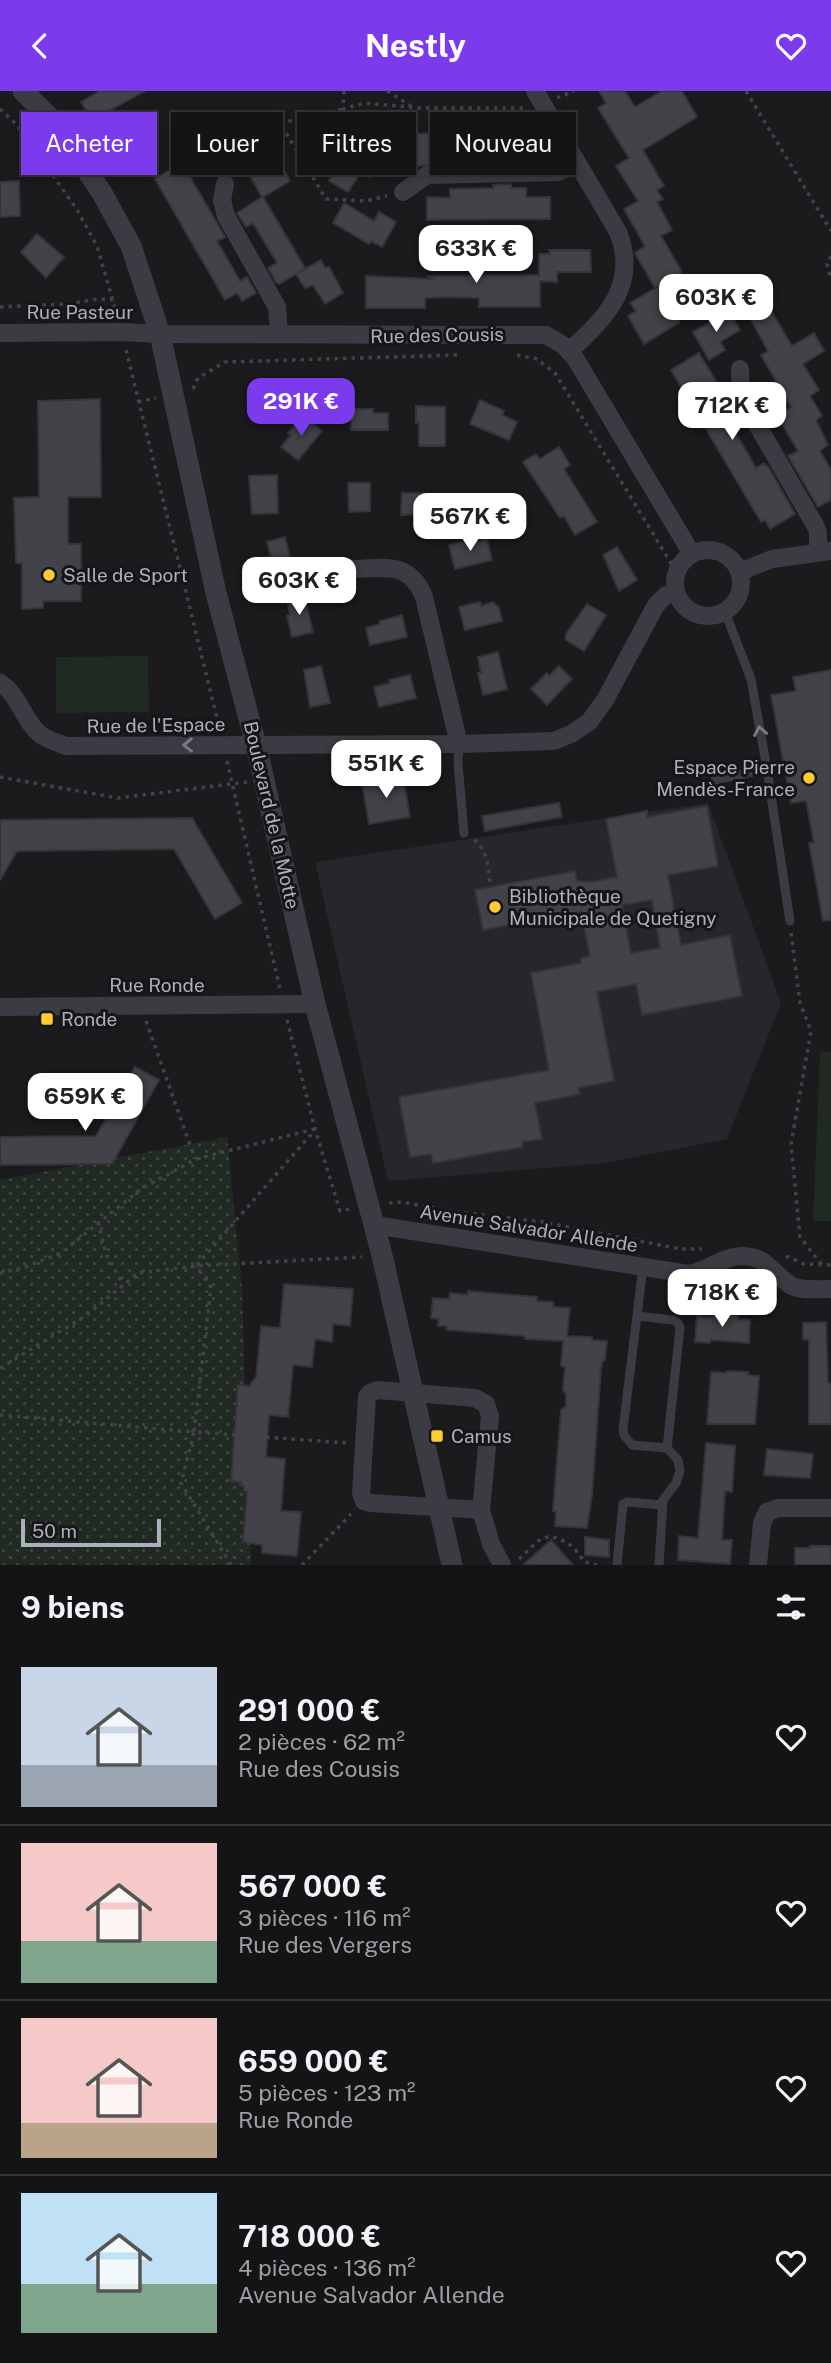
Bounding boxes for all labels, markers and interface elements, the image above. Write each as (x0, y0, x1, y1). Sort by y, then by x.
icon: back (21, 27, 59, 65)
text: Nestly (365, 27, 466, 64)
icon: heart (772, 27, 810, 65)
chip: Acheter (21, 112, 157, 175)
chip: Louer (171, 112, 283, 175)
chip: Filtres (297, 112, 416, 175)
chip: Nouveau (430, 112, 576, 175)
pin: 633K € (419, 225, 533, 285)
text: 633K € (435, 234, 517, 261)
pin: 603K € (659, 275, 773, 334)
text: 603K € (675, 283, 757, 310)
street label: Rue Pasteur (26, 301, 134, 323)
street label: Rue des Cousis (370, 323, 504, 347)
pin: 291K € (244, 379, 358, 438)
pin: 712K € (675, 383, 789, 442)
text: 291K € (263, 387, 339, 414)
text: 712K € (694, 391, 770, 418)
pin: 567K € (413, 493, 527, 553)
text: 567K € (429, 502, 511, 529)
pin: 603K € (242, 557, 356, 617)
place label: Salle de Sport (63, 564, 188, 586)
text: 603K € (258, 566, 340, 593)
marker: Salle de Sport (41, 567, 57, 583)
street label: Rue de l'Espace (86, 713, 226, 737)
street label: Boulevard de la Motte (240, 719, 304, 911)
one-way arrow (753, 725, 768, 737)
one-way arrow (182, 737, 193, 753)
pin: 551K € (329, 741, 443, 800)
text: 551K € (347, 749, 425, 776)
place label: Espace Pierre Mendès-France (656, 756, 795, 800)
marker: Espace Pierre Mendès-France (801, 770, 817, 786)
place label: Bibliothèque Municipale de Quetigny (509, 885, 717, 929)
marker: Bibliothèque Municipale de Quetigny (487, 899, 503, 915)
street label: Rue Ronde (109, 974, 205, 996)
place label: Ronde (61, 1008, 117, 1030)
marker: Ronde (39, 1011, 55, 1027)
pin: 659K € (28, 1073, 142, 1133)
text: 659K € (44, 1082, 126, 1109)
street label: Avenue Salvador Allende (418, 1200, 640, 1256)
pin: 718K € (665, 1269, 779, 1329)
text: 718K € (684, 1278, 760, 1305)
place label: Camus (451, 1425, 512, 1447)
marker: Camus (429, 1428, 445, 1444)
scale bar (21, 1516, 161, 1548)
text: 50 m (32, 1520, 77, 1542)
icon: filters (772, 1588, 810, 1626)
text: 9 biens (21, 1589, 125, 1625)
text: 291 000 € (238, 1692, 381, 1728)
icon: home (77, 1695, 161, 1779)
icon: heart (772, 1718, 810, 1756)
text: 2 pièces · 62 m² (238, 1728, 405, 1755)
text: Rue des Cousis (238, 1755, 400, 1782)
text: 567 000 € (238, 1868, 387, 1904)
icon: home (77, 1871, 161, 1955)
icon: heart (772, 1894, 810, 1932)
text: 3 pièces · 116 m² (238, 1904, 411, 1931)
text: Rue des Vergers (238, 1931, 412, 1958)
text: 659 000 € (238, 2043, 389, 2079)
icon: home (77, 2046, 161, 2130)
icon: heart (772, 2069, 810, 2107)
text: 5 pièces · 123 m² (238, 2079, 415, 2106)
text: Rue Ronde (238, 2106, 353, 2133)
text: 718 000 € (238, 2218, 381, 2254)
icon: home (77, 2221, 161, 2305)
icon: heart (772, 2244, 810, 2282)
text: 4 pièces · 136 m² (238, 2254, 416, 2281)
text: Avenue Salvador Allende (238, 2281, 505, 2308)

